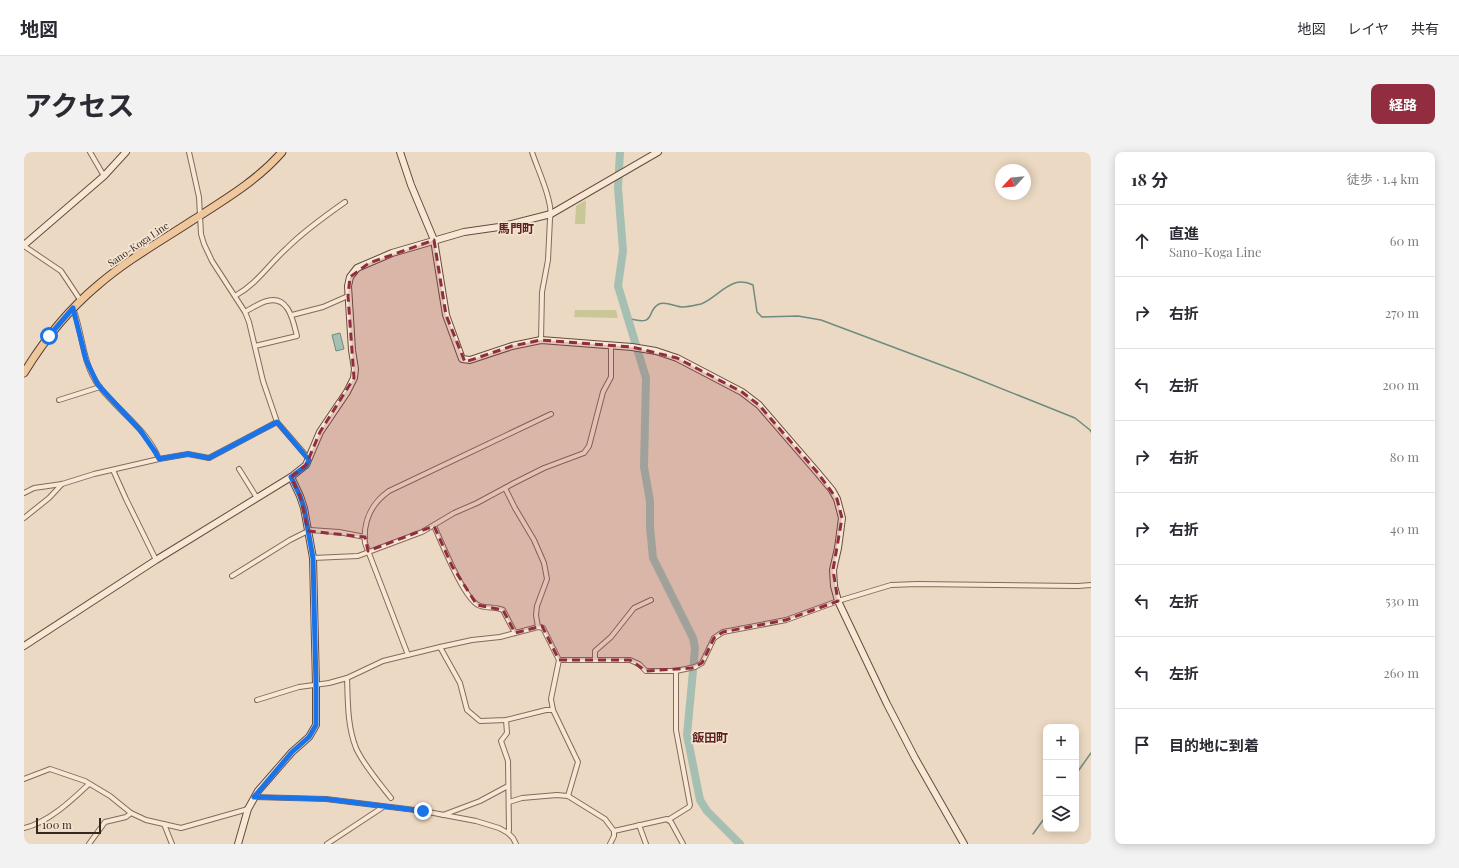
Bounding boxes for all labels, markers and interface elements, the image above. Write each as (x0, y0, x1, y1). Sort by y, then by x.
text: 地図 (20, 15, 58, 41)
text: 地図 (1297, 19, 1325, 38)
text: レイヤ (1347, 19, 1389, 38)
text: 共有 (1411, 19, 1439, 38)
button: 経路 (1371, 84, 1435, 124)
text: アクセス (24, 86, 135, 123)
north arrow (995, 164, 1031, 200)
text: 18 分 (1131, 168, 1168, 190)
text: 徒歩 · 1.4 km (1347, 170, 1419, 187)
street label: Sano-Koga Line (105, 218, 171, 270)
district label: 馬門町 (498, 220, 534, 236)
text: 直進 (1169, 223, 1199, 243)
icon: ahead (1131, 230, 1153, 252)
text: 60 m (1390, 232, 1419, 249)
text: Sano-Koga Line (1169, 243, 1262, 260)
icon: right (1131, 302, 1153, 324)
text: 右折 (1169, 303, 1199, 323)
text: 270 m (1385, 304, 1419, 321)
route start (40, 327, 58, 345)
icon: left (1131, 374, 1153, 396)
text: 左折 (1169, 375, 1199, 395)
text: 200 m (1382, 376, 1419, 393)
icon: right (1131, 446, 1153, 468)
text: 右折 (1169, 447, 1199, 467)
text: 80 m (1390, 448, 1419, 465)
icon: right (1131, 518, 1153, 540)
text: 右折 (1169, 519, 1199, 539)
text: 40 m (1390, 520, 1419, 537)
icon: left (1131, 590, 1153, 612)
text: 左折 (1169, 591, 1199, 611)
text: 530 m (1385, 592, 1419, 609)
icon: left (1131, 662, 1153, 684)
text: 左折 (1169, 663, 1199, 683)
text: 260 m (1383, 664, 1419, 681)
map controls (1043, 724, 1079, 832)
button: + (1043, 724, 1079, 760)
district label: 飯田町 (692, 729, 728, 745)
icon: arrive (1131, 734, 1153, 756)
text: 目的地に到着 (1169, 735, 1259, 755)
button: − (1043, 760, 1079, 796)
button: layers (1043, 796, 1079, 832)
route end (414, 802, 432, 820)
scale bar (36, 816, 101, 835)
text: 100 m (42, 817, 72, 832)

